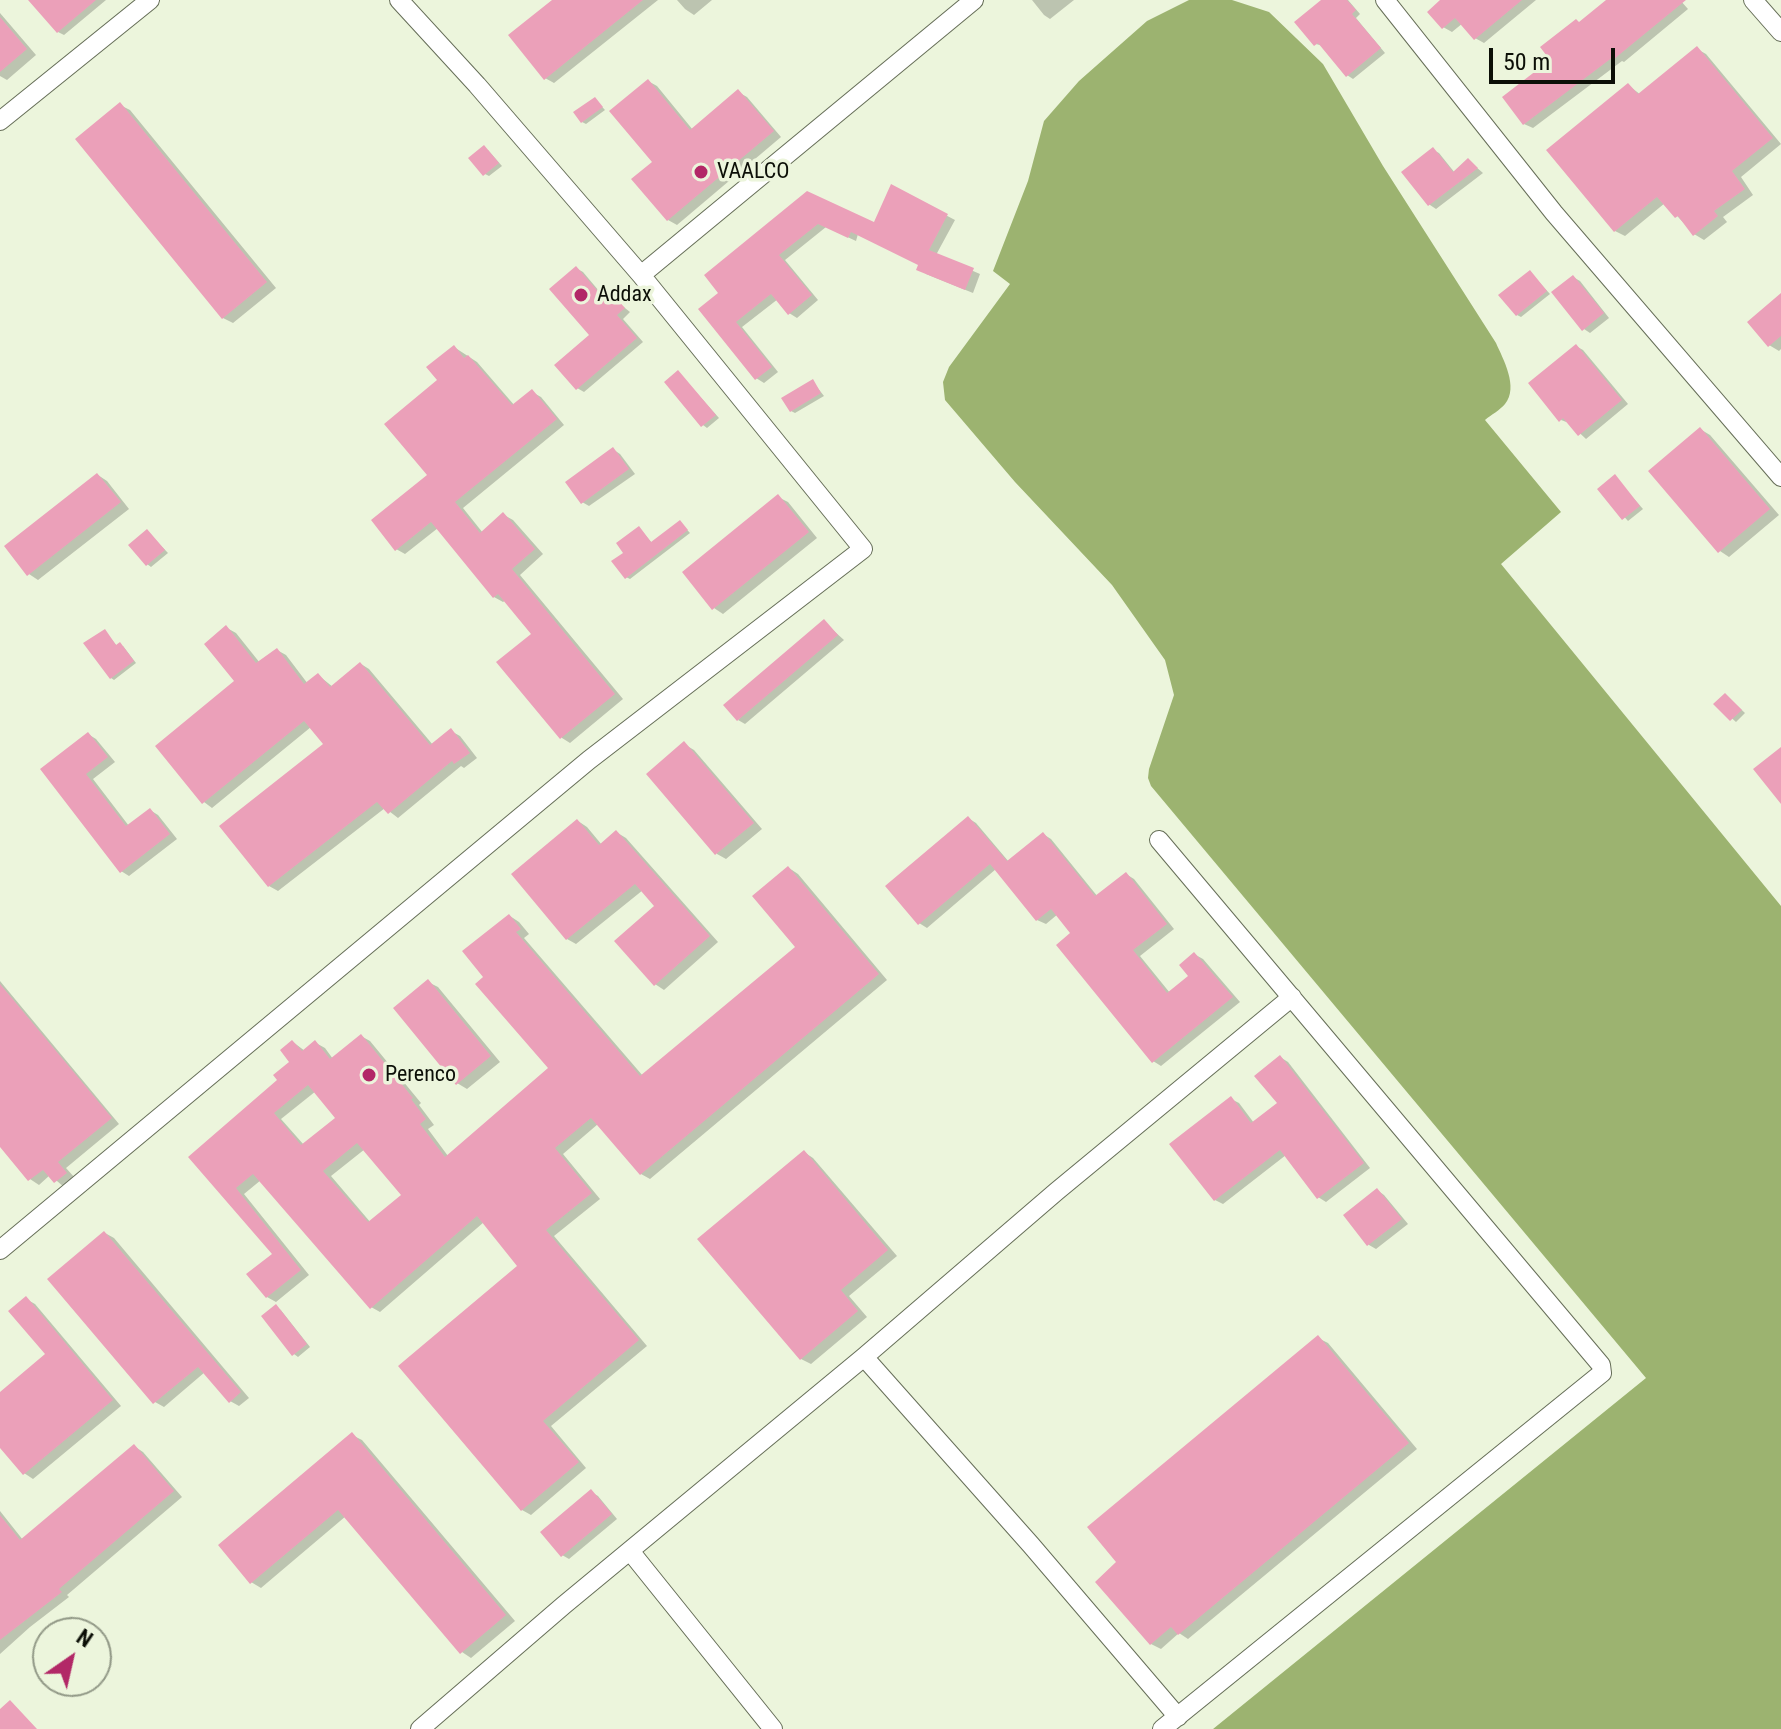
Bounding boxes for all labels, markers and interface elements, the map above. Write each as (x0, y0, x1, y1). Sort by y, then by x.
scale bar (1493, 32, 1619, 82)
text: 50 m (1503, 48, 1550, 76)
place label: VAALCO (717, 159, 789, 185)
marker: VAALCO (692, 163, 710, 181)
place label: Addax (597, 282, 652, 308)
marker: Addax (572, 286, 590, 304)
place label: Perenco (385, 1062, 456, 1088)
marker: Perenco (360, 1066, 378, 1084)
north arrow (32, 1617, 112, 1697)
text: N (72, 1624, 97, 1652)

